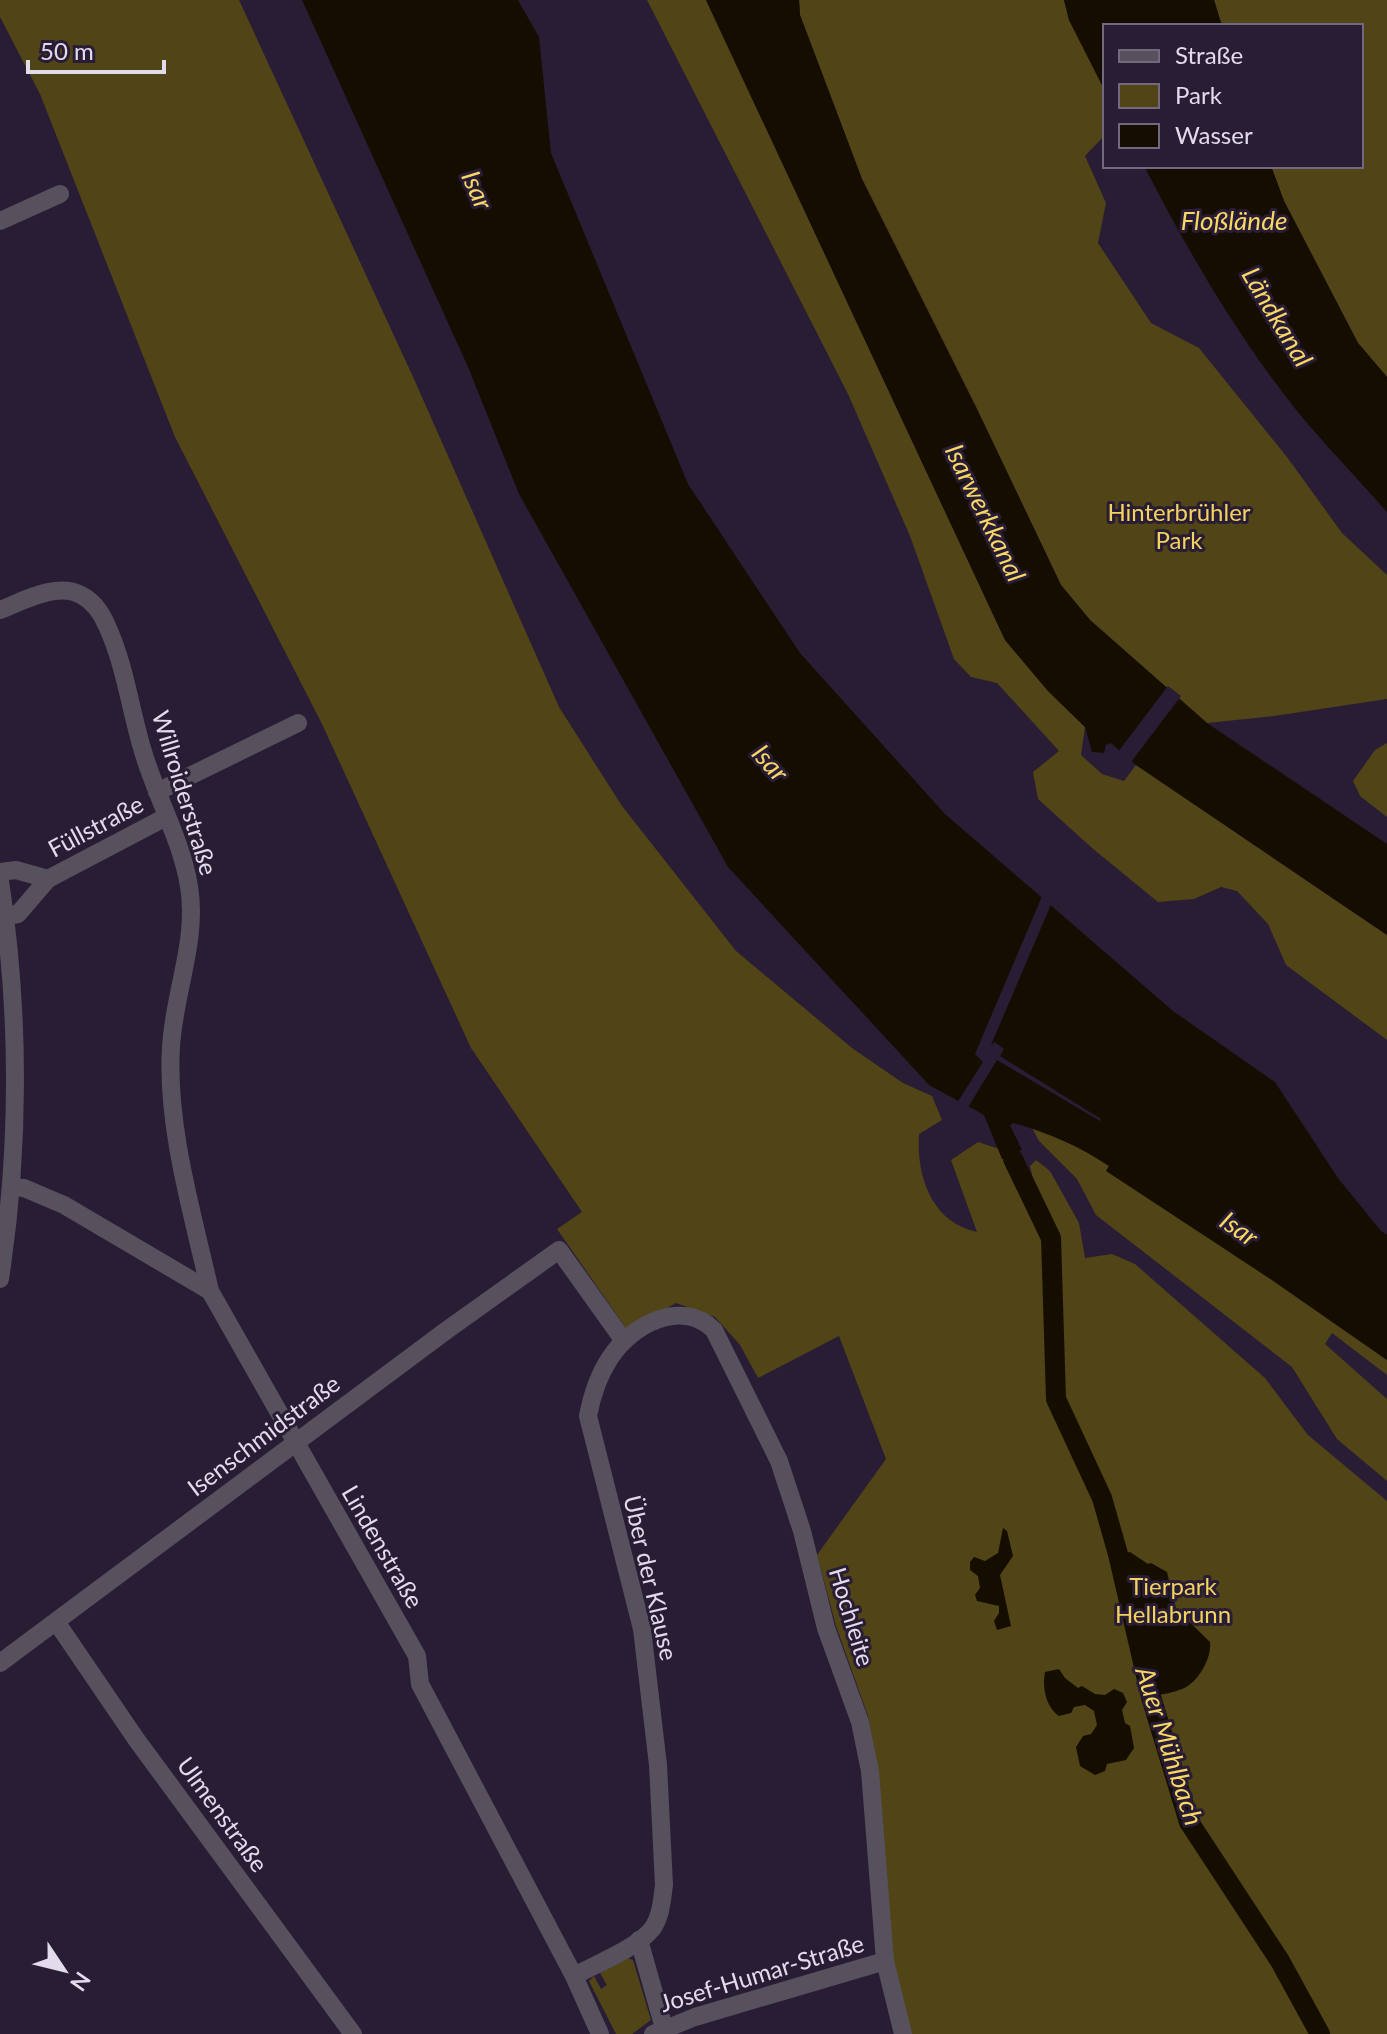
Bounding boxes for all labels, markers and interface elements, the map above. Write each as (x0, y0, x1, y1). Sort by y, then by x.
scale bar (28, 24, 164, 74)
legend (1103, 24, 1363, 168)
text: 50 m (40, 36, 94, 65)
text: Straße (1175, 40, 1243, 69)
text: Park (1175, 80, 1223, 109)
text: Wasser (1175, 120, 1253, 149)
water label: Isar (455, 165, 501, 215)
water label: Floßlände (1181, 204, 1287, 236)
water label: Ländkanal (1236, 261, 1320, 372)
water label: Isarwerkkanal (939, 438, 1033, 587)
park label: Hinterbrühler Park (1107, 497, 1251, 554)
street label: Willroiderstraße (147, 707, 224, 878)
water label: Isar (746, 737, 796, 788)
street label: Füllstraße (43, 789, 148, 863)
water label: Isar (1214, 1204, 1266, 1253)
street label: Isenschmidstraße (181, 1368, 345, 1501)
street label: Lindenstraße (336, 1480, 430, 1613)
street label: Über der Klause (618, 1492, 685, 1663)
street label: Hochleite (824, 1564, 881, 1669)
park label: Tierpark Hellabrunn (1115, 1571, 1231, 1628)
water label: Auer Mühlbach (1129, 1661, 1211, 1829)
street label: Ulmenstraße (172, 1751, 275, 1877)
street label: Josef-Humar-Straße (656, 1928, 867, 2017)
north arrow (24, 1930, 104, 2010)
text: N (65, 1967, 97, 1996)

